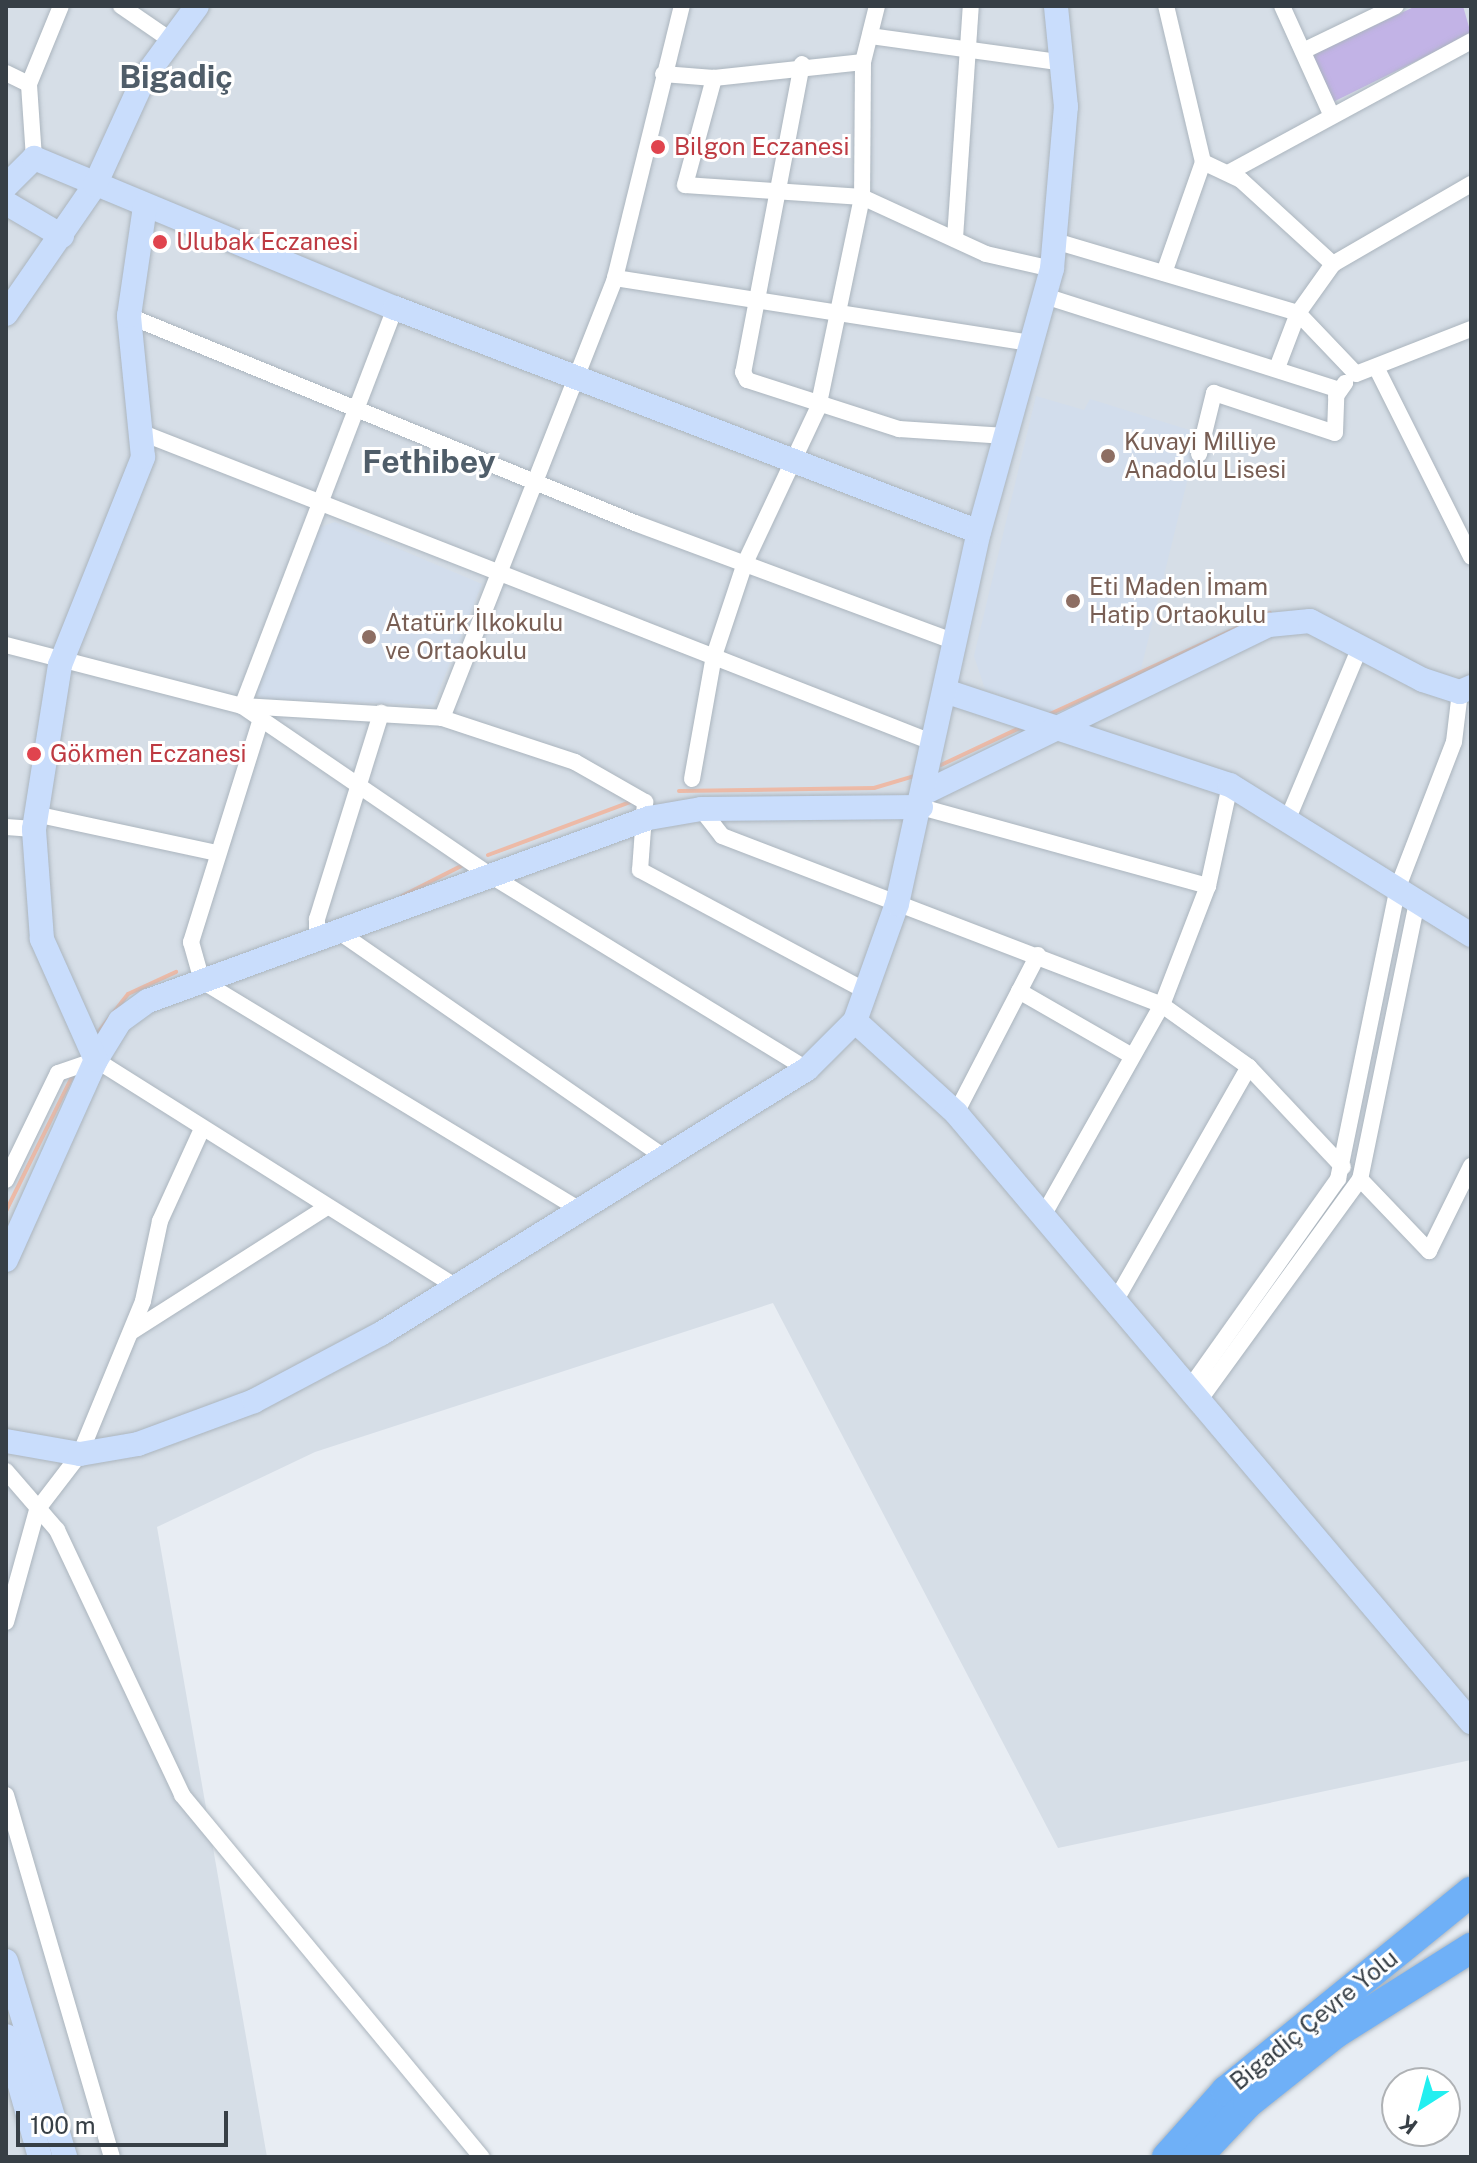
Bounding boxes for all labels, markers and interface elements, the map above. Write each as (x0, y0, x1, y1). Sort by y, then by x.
district label: Bigadiç (119, 58, 233, 96)
place label: Bilgon Eczanesi (674, 133, 849, 161)
marker: Bilgon Eczanesi (649, 138, 667, 156)
place label: Ulubak Eczanesi (176, 228, 358, 256)
marker: Ulubak Eczanesi (151, 233, 169, 251)
place label: Kuvayi Milliye Anadolu Lisesi (1124, 428, 1286, 484)
district label: Fethibey (362, 443, 496, 481)
marker: Kuvayi Milliye Anadolu Lisesi (1099, 447, 1117, 465)
place label: Eti Maden İmam Hatip Ortaokulu (1089, 573, 1268, 629)
marker: Eti Maden İmam Hatip Ortaokulu (1064, 592, 1082, 610)
place label: Atatürk İlkokulu ve Ortaokulu (385, 609, 563, 665)
marker: Atatürk İlkokulu ve Ortaokulu (360, 628, 378, 646)
place label: Gökmen Eczanesi (50, 740, 247, 768)
marker: Gökmen Eczanesi (25, 745, 43, 763)
street label: Bigadiç Çevre Yolu (1224, 1944, 1404, 2096)
north arrow (1381, 2067, 1461, 2147)
scale bar (20, 2095, 232, 2145)
text: K (1394, 2110, 1422, 2140)
text: 100 m (30, 2111, 96, 2139)

